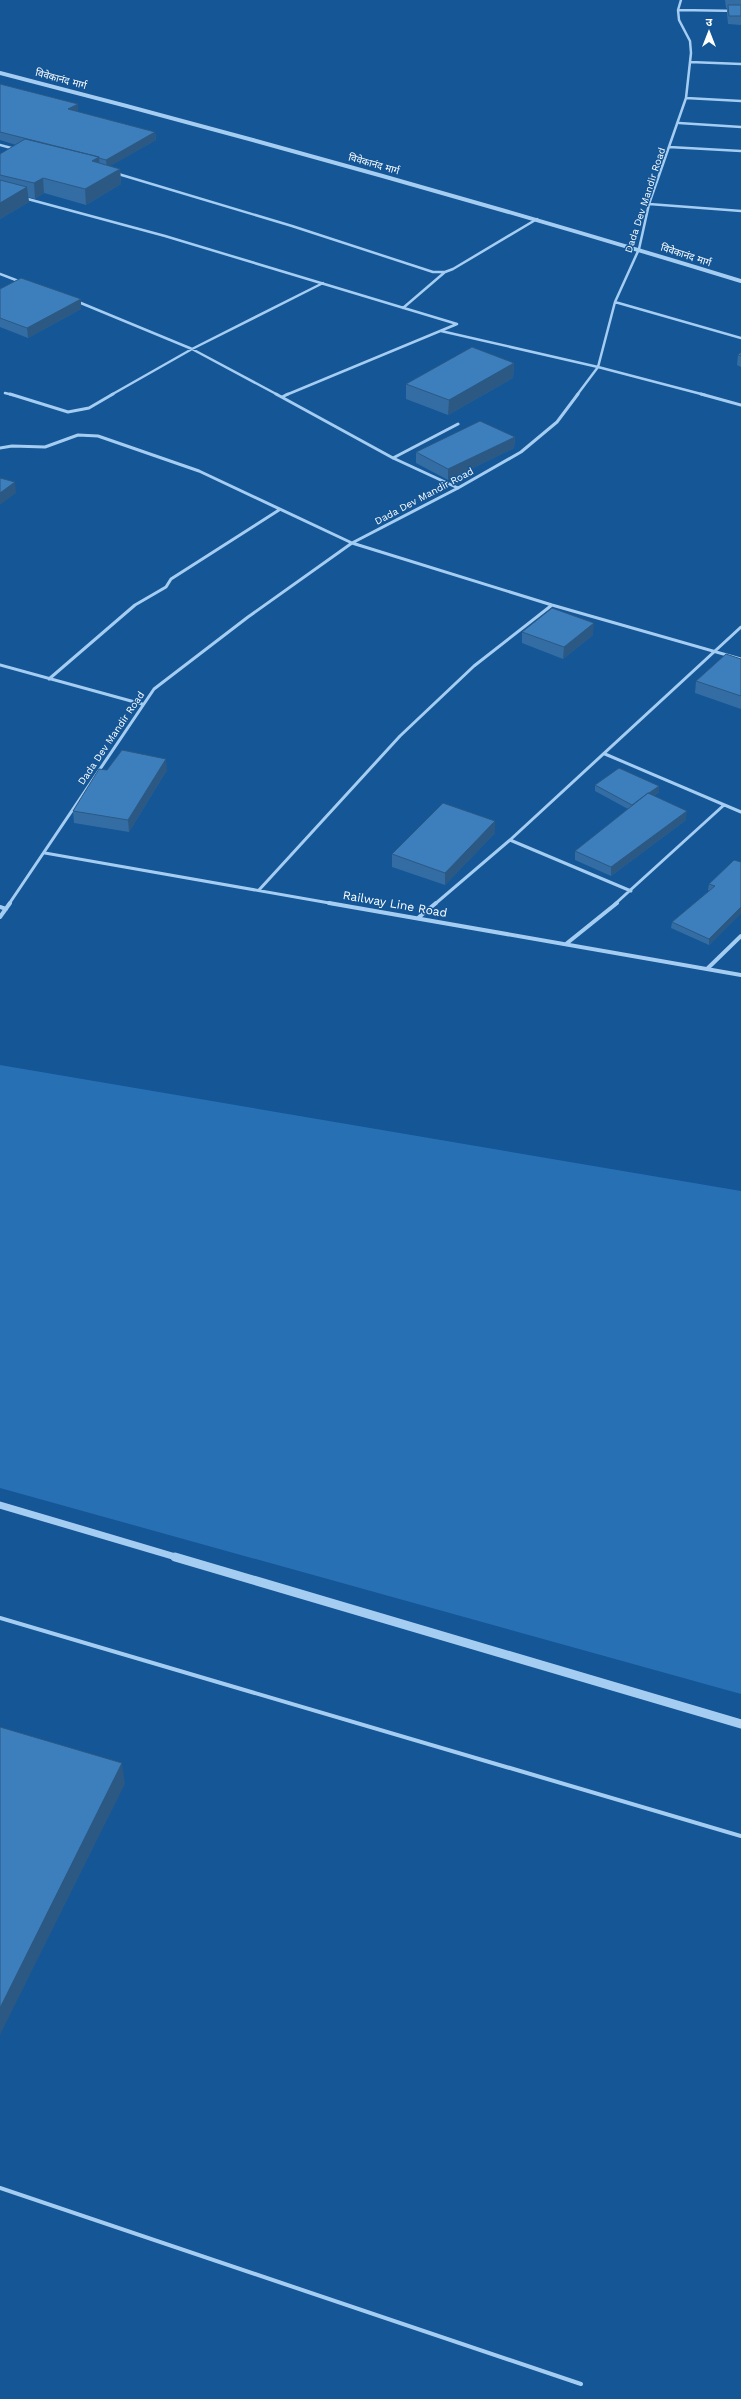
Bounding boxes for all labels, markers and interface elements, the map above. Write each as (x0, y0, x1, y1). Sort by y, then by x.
north arrow (689, 12, 729, 52)
text: उ (706, 16, 713, 29)
street label: विवेकानंद मार्ग (34, 67, 89, 91)
street label: Dada Dev Mandir Road (623, 146, 667, 254)
street label: विवेकानंद मार्ग (347, 151, 402, 177)
street label: विवेकानंद मार्ग (659, 242, 714, 269)
street label: Dada Dev Mandir Road (373, 465, 475, 527)
street label: Dada Dev Mandir Road (76, 689, 146, 787)
street label: Railway Line Road (342, 888, 448, 920)

